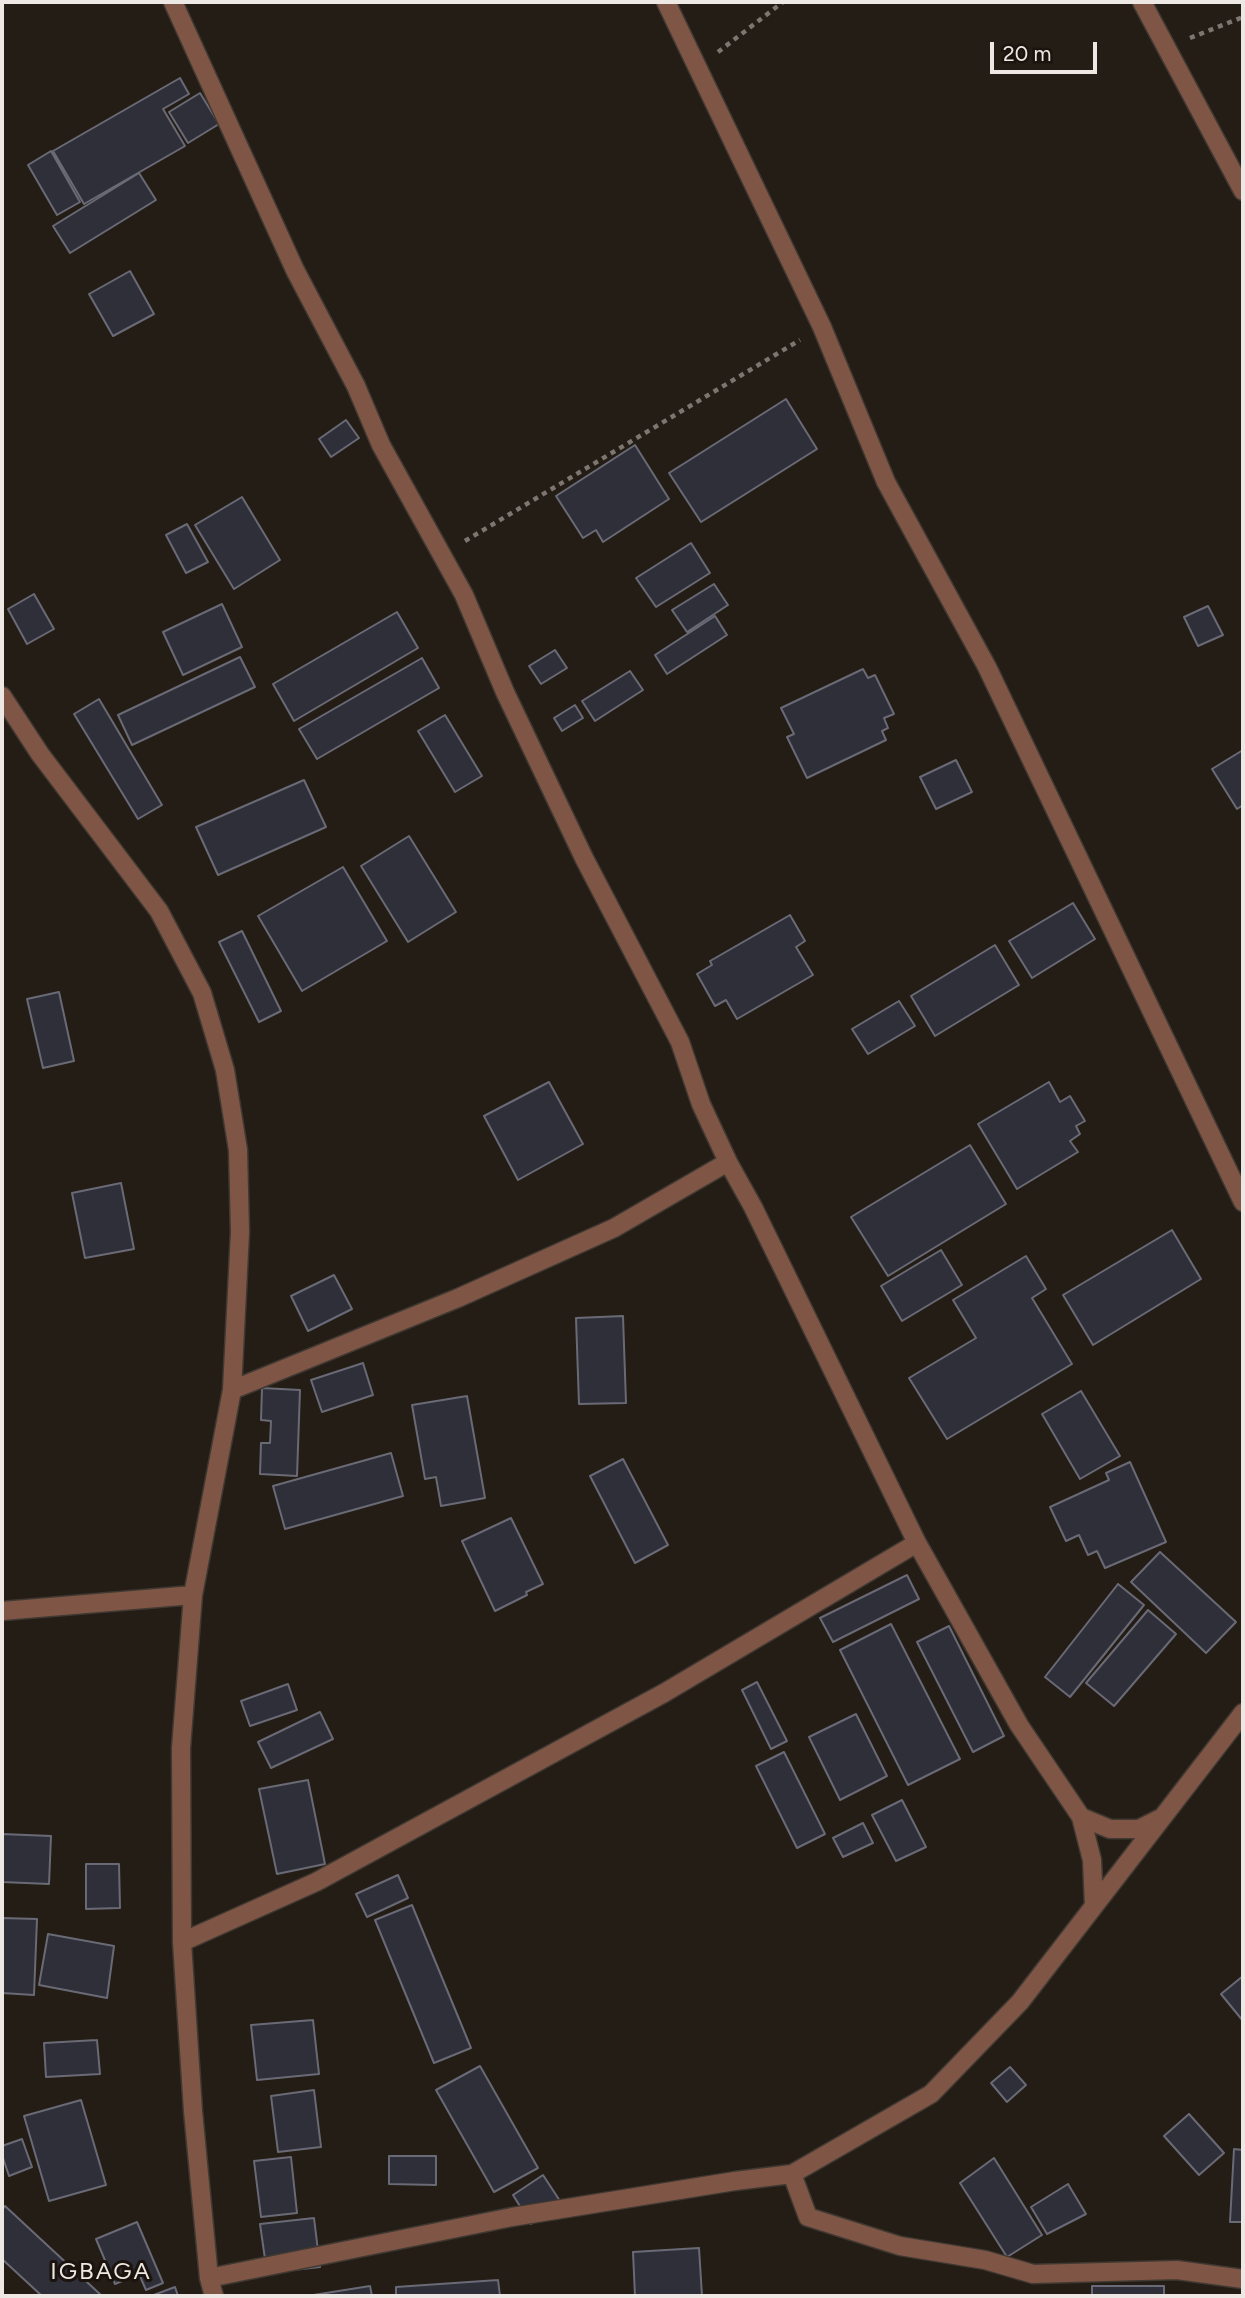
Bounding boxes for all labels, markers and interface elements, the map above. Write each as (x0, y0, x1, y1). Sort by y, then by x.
scale bar (993, 28, 1100, 72)
text: 20 m (1003, 41, 1051, 66)
district label: IGBAGA (51, 2258, 151, 2286)

